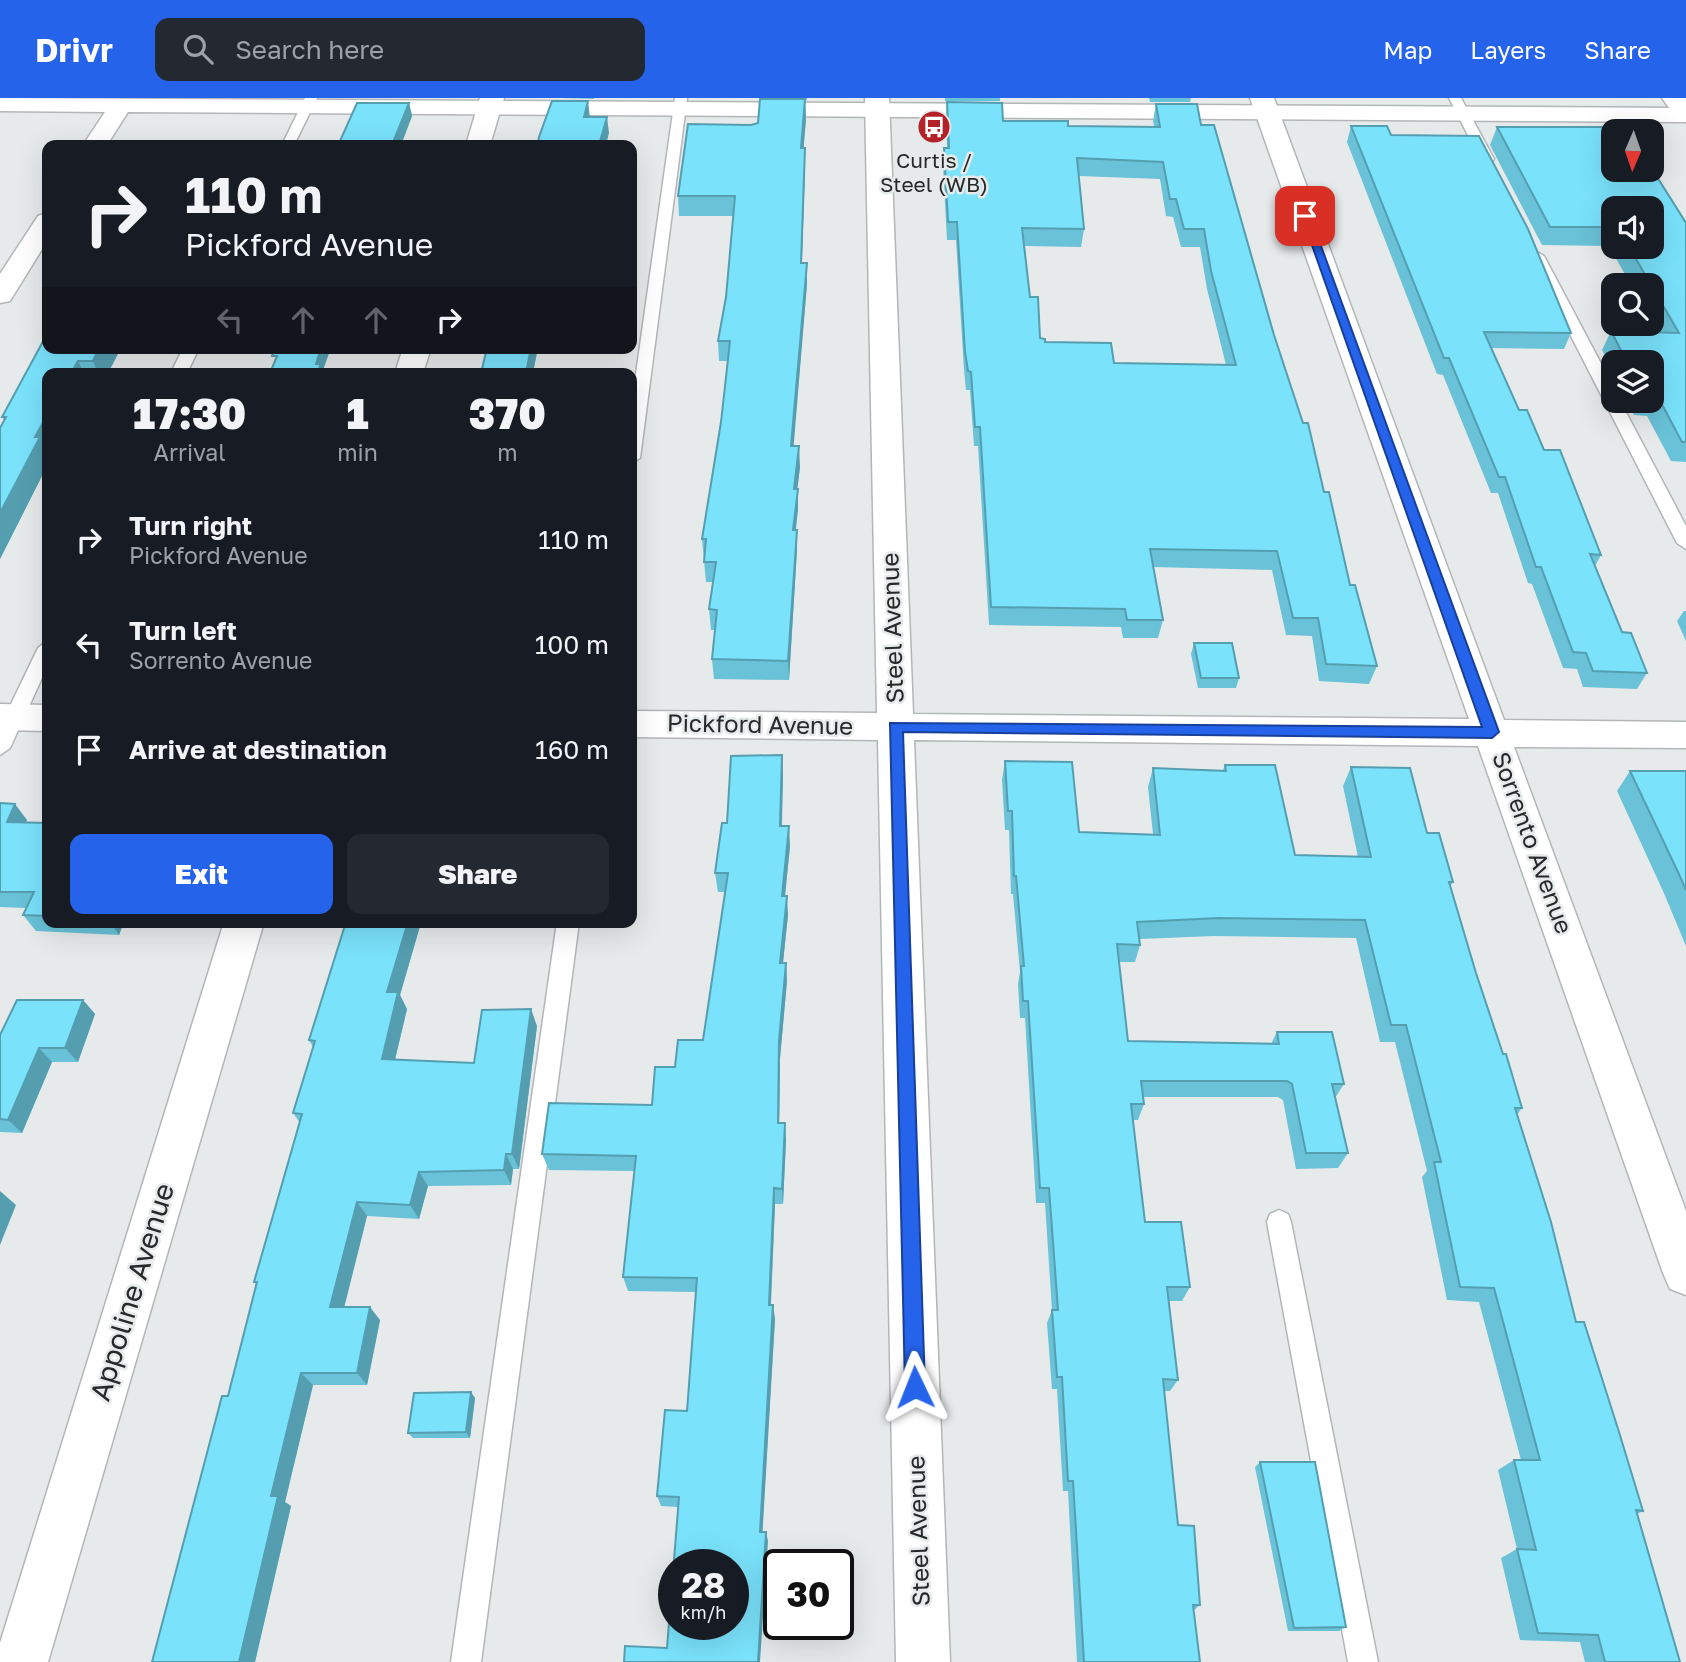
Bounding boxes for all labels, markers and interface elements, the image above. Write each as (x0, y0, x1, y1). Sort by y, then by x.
search box (155, 18, 645, 81)
text: Drivr (35, 30, 113, 69)
icon: search (179, 30, 217, 68)
text: Search here (235, 34, 384, 65)
text: Map (1383, 35, 1432, 64)
text: Layers (1470, 35, 1546, 64)
text: Share (1584, 35, 1651, 64)
bus stop icon: Curtis / Steel (WB) (915, 108, 953, 146)
north arrow (1601, 119, 1664, 182)
map controls (1601, 119, 1664, 413)
place label: Curtis / Steel (WB) (880, 147, 988, 197)
text: 110 m (185, 165, 322, 224)
icon: right (70, 168, 161, 259)
pin (1275, 186, 1335, 246)
button: sound (1601, 196, 1664, 259)
icon: arrive (1286, 197, 1324, 235)
text: Pickford Avenue (185, 225, 433, 263)
button: search (1601, 273, 1664, 336)
icon: left (211, 301, 249, 339)
icon: ahead (284, 301, 322, 339)
icon: ahead (357, 301, 395, 339)
icon: right (430, 301, 468, 339)
button: layers (1601, 350, 1664, 413)
text: 17:30 (133, 388, 246, 438)
text: 1 (346, 388, 369, 438)
text: 370 (469, 388, 546, 438)
text: Arrival (154, 438, 226, 466)
text: min (337, 438, 378, 466)
text: m (497, 438, 518, 466)
text: Turn right (129, 510, 252, 541)
icon: right (70, 521, 108, 559)
text: 110 m (538, 524, 609, 555)
text: Pickford Avenue (129, 541, 308, 569)
street label: Steel Avenue (874, 552, 909, 704)
text: Turn left (129, 615, 237, 646)
icon: left (70, 626, 108, 664)
text: 100 m (535, 629, 609, 660)
text: Sorrento Avenue (129, 646, 312, 674)
street label: Pickford Avenue (667, 707, 853, 740)
icon: arrive (70, 731, 108, 769)
text: Arrive at destination (129, 734, 387, 765)
text: 160 m (535, 734, 609, 765)
street label: Sorrento Avenue (1487, 748, 1580, 937)
button: Exit (70, 834, 333, 914)
button: Share (347, 834, 609, 914)
street label: Appoline Avenue (83, 1179, 180, 1405)
position arrow (878, 1350, 952, 1424)
street label: Steel Avenue (900, 1455, 935, 1607)
speed limit sign: 30 (763, 1549, 854, 1640)
text: 28 (682, 1564, 725, 1606)
text: km/h (681, 1601, 726, 1623)

